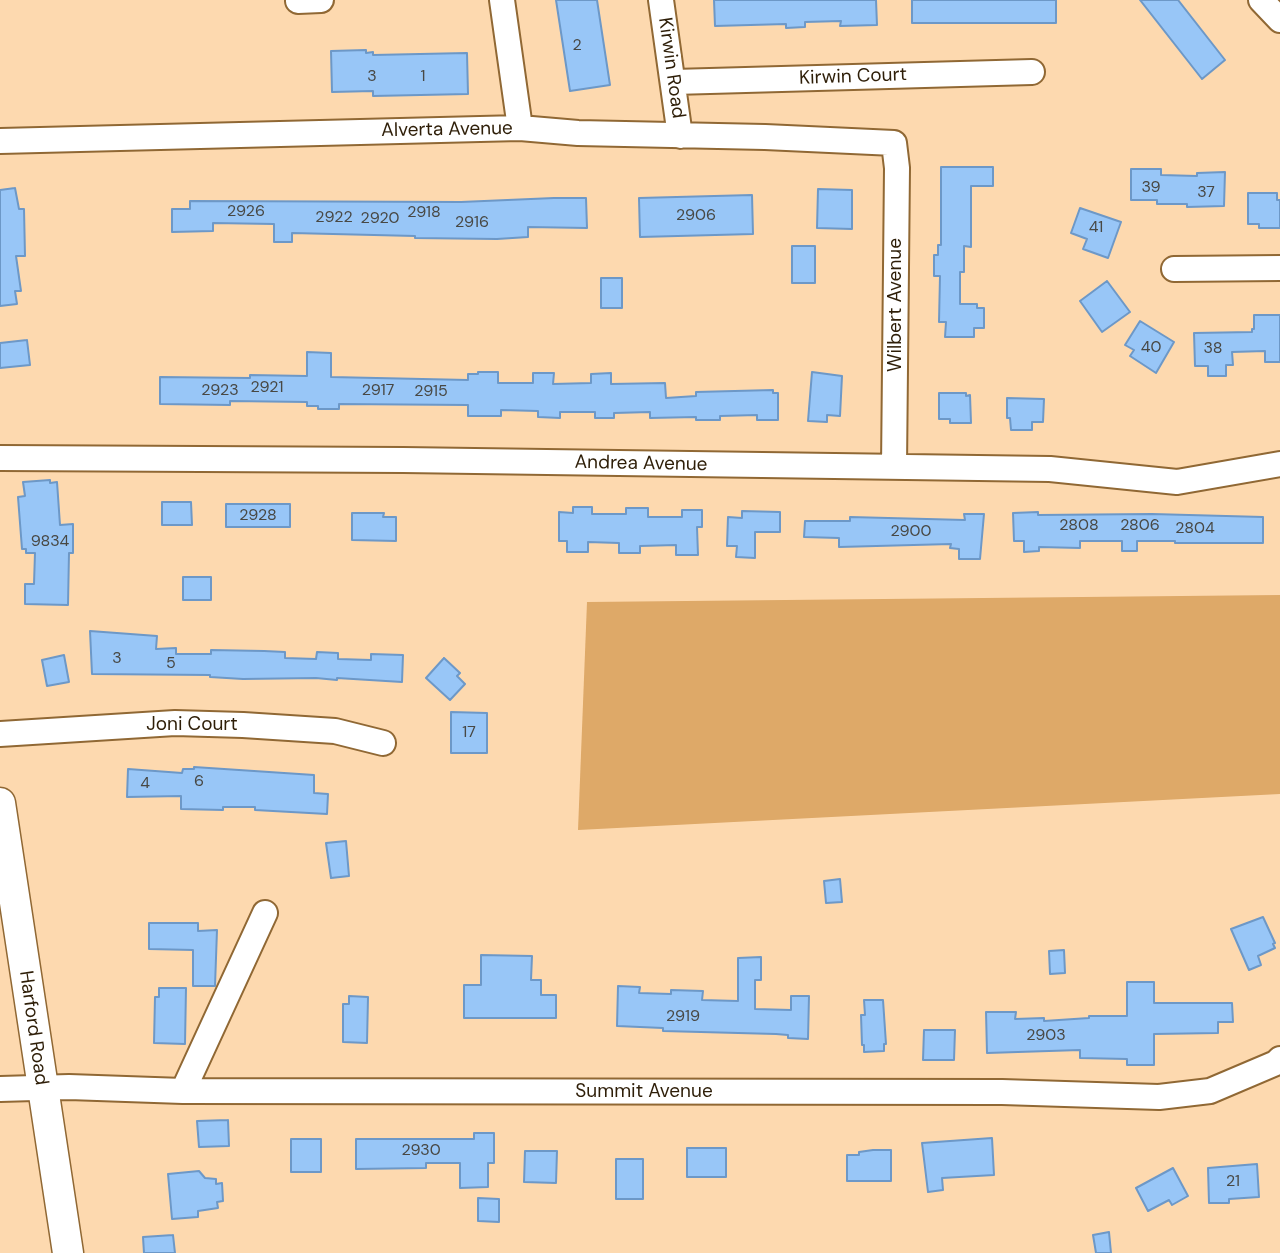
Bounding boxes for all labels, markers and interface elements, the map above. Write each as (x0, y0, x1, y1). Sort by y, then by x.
street label: Kirwin Road (653, 16, 689, 120)
house number: 2 (572, 36, 582, 56)
street label: Kirwin Court (799, 64, 907, 90)
house number: 3 (367, 67, 377, 87)
house number: 1 (421, 67, 425, 87)
street label: Alverta Avenue (381, 117, 513, 143)
house number: 39 (1141, 178, 1161, 198)
house number: 37 (1197, 183, 1215, 203)
house number: 2926 (227, 202, 265, 222)
house number: 2918 (407, 203, 441, 223)
house number: 2906 (676, 206, 716, 226)
house number: 2922 (315, 208, 353, 228)
house number: 2920 (361, 209, 399, 229)
house number: 2916 (455, 213, 489, 233)
house number: 41 (1089, 218, 1103, 238)
street label: Wilbert Avenue (885, 238, 907, 372)
house number: 40 (1141, 338, 1161, 358)
house number: 38 (1203, 339, 1223, 359)
house number: 2921 (250, 378, 284, 398)
house number: 2923 (201, 381, 239, 401)
house number: 2917 (362, 381, 394, 401)
house number: 2915 (414, 382, 448, 402)
street label: Andrea Avenue (574, 451, 708, 477)
house number: 2928 (239, 506, 277, 526)
house number: 2808 (1059, 516, 1099, 536)
house number: 2806 (1120, 516, 1160, 536)
house number: 2804 (1175, 519, 1215, 539)
house number: 2900 (891, 522, 931, 542)
house number: 9834 (31, 532, 69, 552)
house number: 3 (112, 649, 122, 669)
house number: 5 (166, 654, 176, 674)
street label: Joni Court (146, 714, 238, 736)
house number: 17 (462, 723, 476, 743)
house number: 6 (194, 772, 204, 792)
house number: 4 (140, 774, 150, 794)
street label: Harford Road (14, 969, 52, 1087)
house number: 2919 (666, 1007, 700, 1027)
house number: 2903 (1026, 1026, 1066, 1046)
street label: Summit Avenue (575, 1081, 713, 1103)
house number: 2930 (401, 1141, 441, 1161)
house number: 21 (1226, 1172, 1240, 1192)

